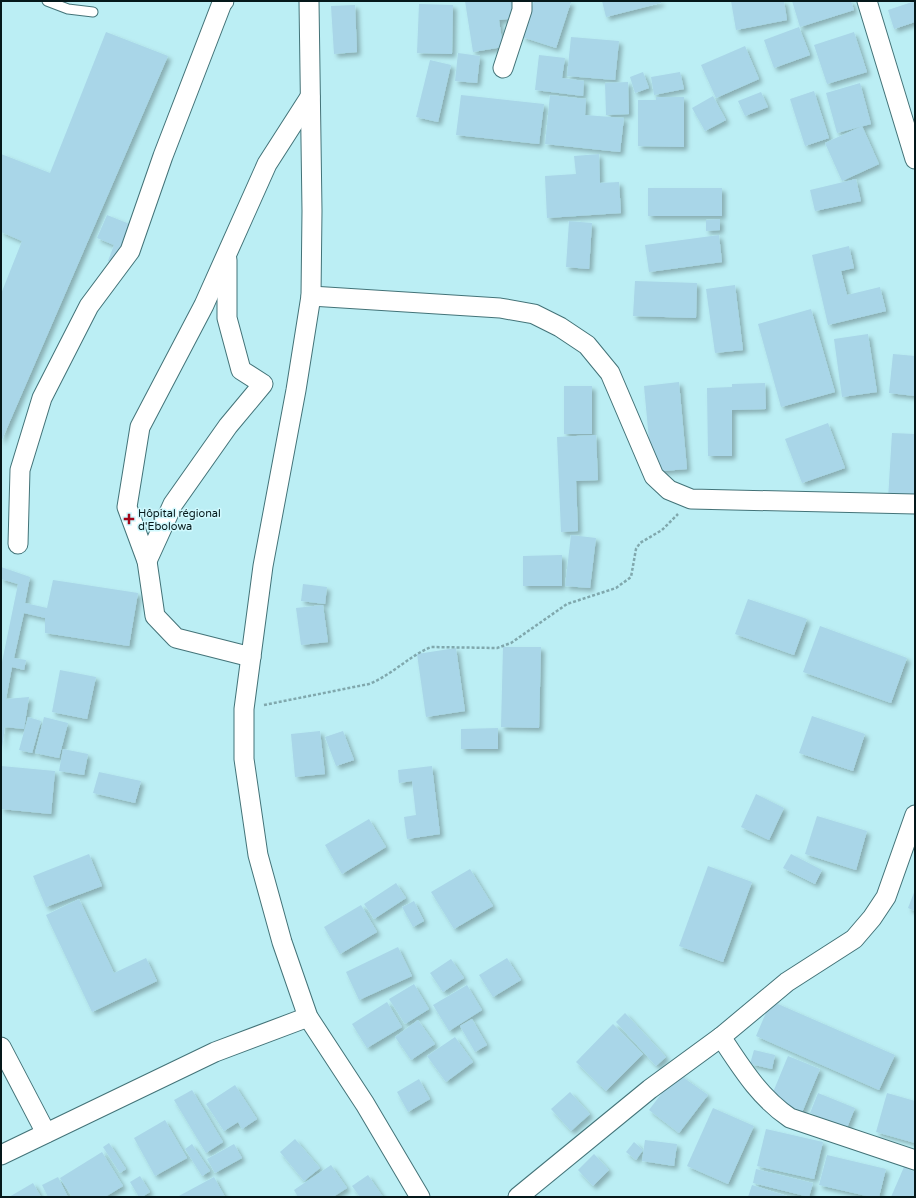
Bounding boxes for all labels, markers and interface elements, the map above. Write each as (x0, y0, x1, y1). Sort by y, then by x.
place label: Hôpital régional d'Ebolowa (138, 507, 221, 533)
marker: Hôpital régional d'Ebolowa (123, 513, 135, 525)

